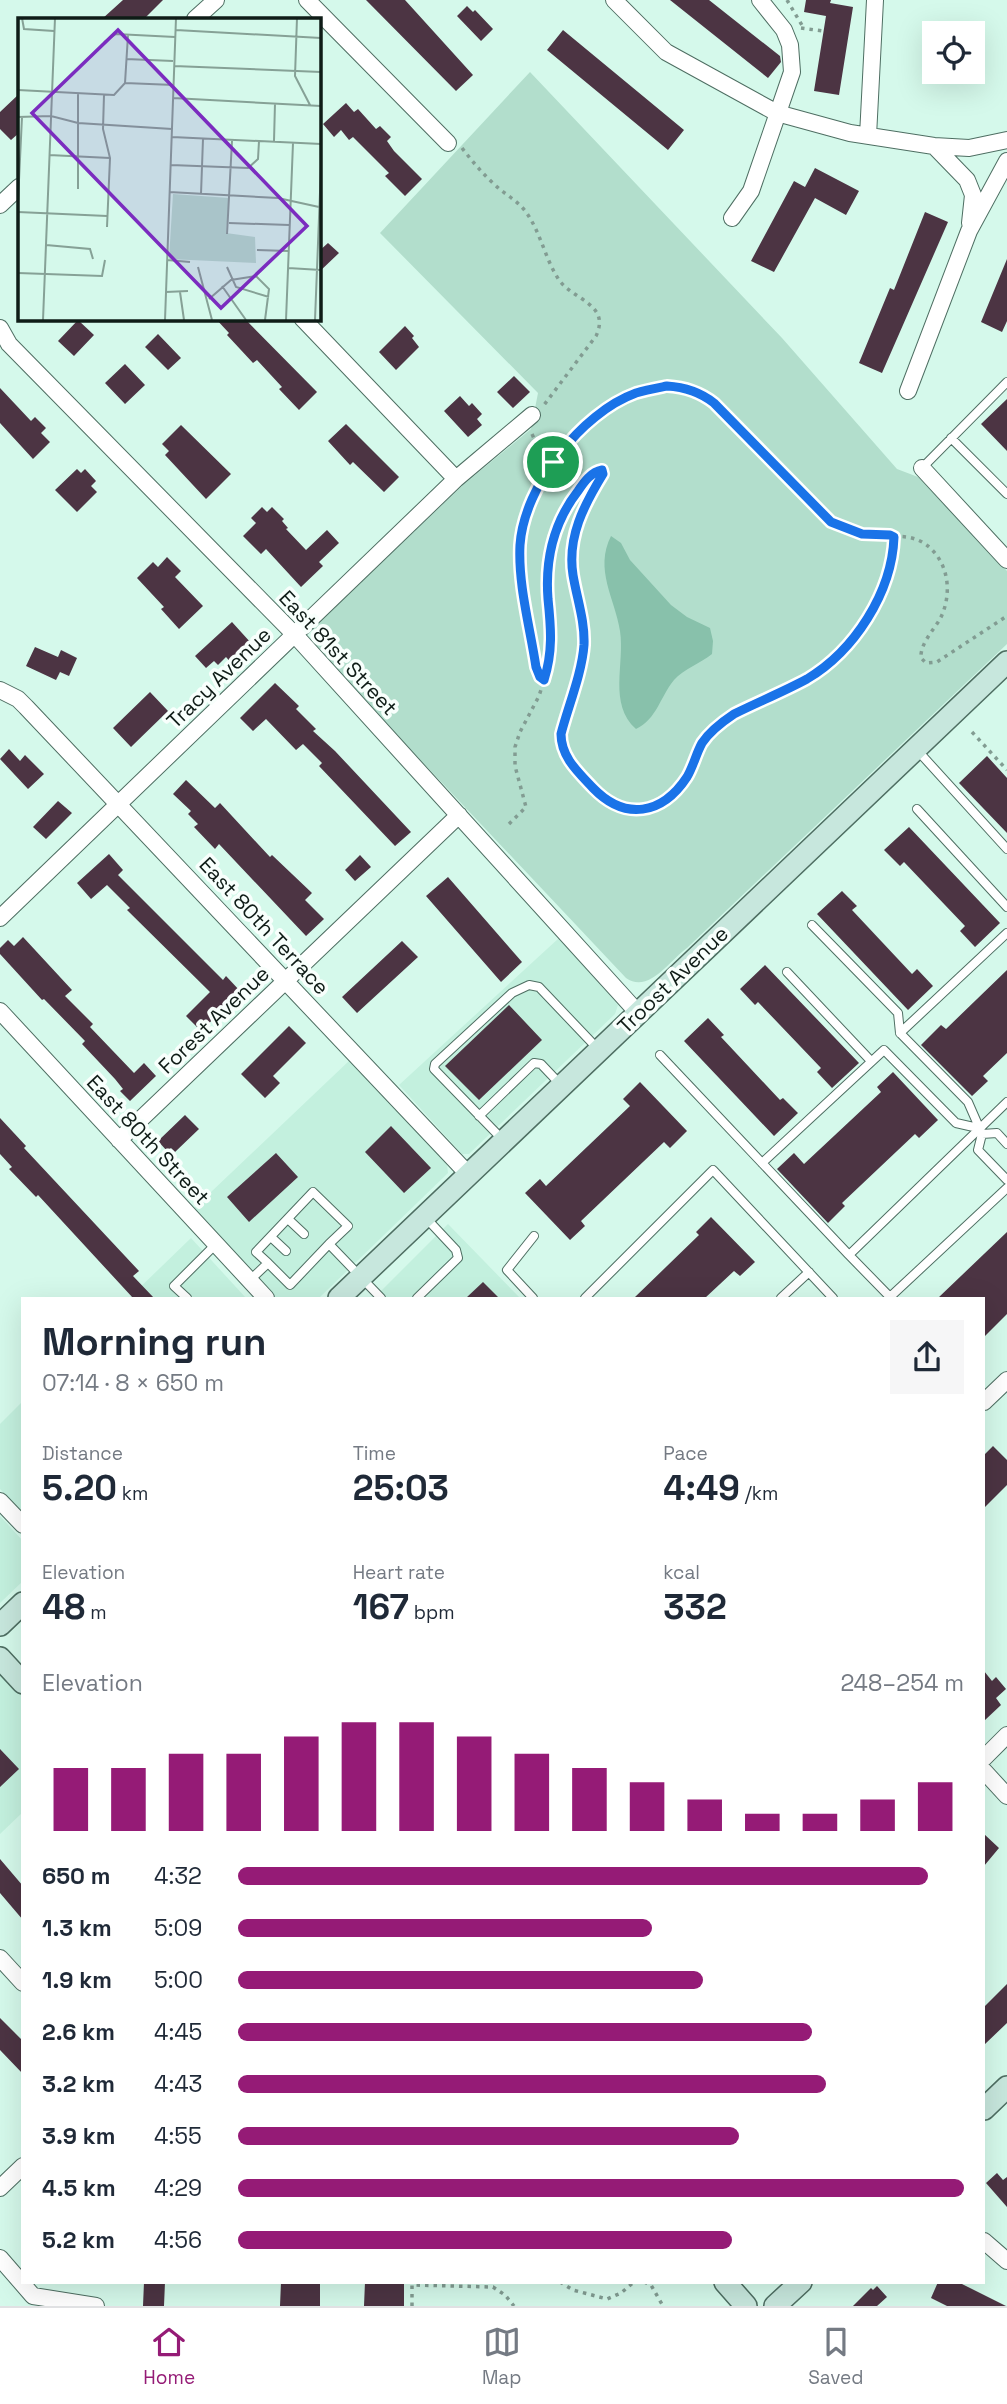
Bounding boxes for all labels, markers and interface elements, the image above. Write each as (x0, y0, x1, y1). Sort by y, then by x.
inset map (18, 18, 320, 320)
map controls (922, 21, 985, 84)
button: locate (922, 21, 985, 84)
pin (523, 432, 583, 492)
icon: arrive (534, 443, 572, 481)
street label: East 81st Street (273, 584, 403, 721)
street label: Tracy Avenue (161, 621, 277, 734)
street label: East 80th Terrace (194, 851, 335, 1000)
street label: Troost Avenue (611, 920, 734, 1039)
street label: Forest Avenue (153, 960, 275, 1079)
street label: East 80th Street (81, 1069, 216, 1210)
text: Morning run (42, 1318, 267, 1366)
button: share (890, 1320, 964, 1394)
text: 07:14 · 8 × 650 m (42, 1368, 224, 1398)
text: Distance (42, 1441, 123, 1466)
text: Time (353, 1441, 396, 1466)
text: Pace (663, 1441, 708, 1466)
text: 5.20 (42, 1466, 117, 1510)
text: 25:03 (353, 1466, 449, 1510)
text: 4:49 (663, 1466, 740, 1510)
text: km (117, 1481, 148, 1506)
text: /km (740, 1481, 778, 1506)
text: Elevation (42, 1560, 125, 1585)
text: Heart rate (353, 1560, 445, 1585)
text: kcal (663, 1560, 700, 1585)
text: 48 (42, 1585, 85, 1629)
text: 167 (353, 1585, 409, 1629)
text: 332 (663, 1585, 727, 1629)
text: m (85, 1600, 107, 1625)
text: bpm (409, 1600, 455, 1625)
text: Elevation (42, 1668, 143, 1698)
text: 248–254 m (840, 1668, 964, 1698)
text: 650 m (42, 1861, 110, 1891)
text: 4:32 (154, 1861, 202, 1891)
text: 1.3 km (42, 1913, 112, 1943)
text: 5:09 (154, 1913, 202, 1943)
text: 1.9 km (42, 1965, 112, 1995)
text: 5:00 (154, 1965, 203, 1995)
text: 2.6 km (42, 2017, 115, 2047)
text: 4:45 (154, 2017, 202, 2047)
text: 3.2 km (42, 2069, 115, 2099)
text: 4:43 (154, 2069, 202, 2099)
text: 3.9 km (42, 2121, 115, 2151)
text: 4:55 (154, 2121, 202, 2151)
text: 4.5 km (42, 2173, 116, 2203)
text: 4:29 (154, 2173, 202, 2203)
text: 5.2 km (42, 2225, 115, 2255)
text: 4:56 (154, 2225, 202, 2255)
tab: Home (143, 2323, 195, 2390)
tab: Map (482, 2323, 521, 2390)
tab: Saved (808, 2323, 864, 2390)

